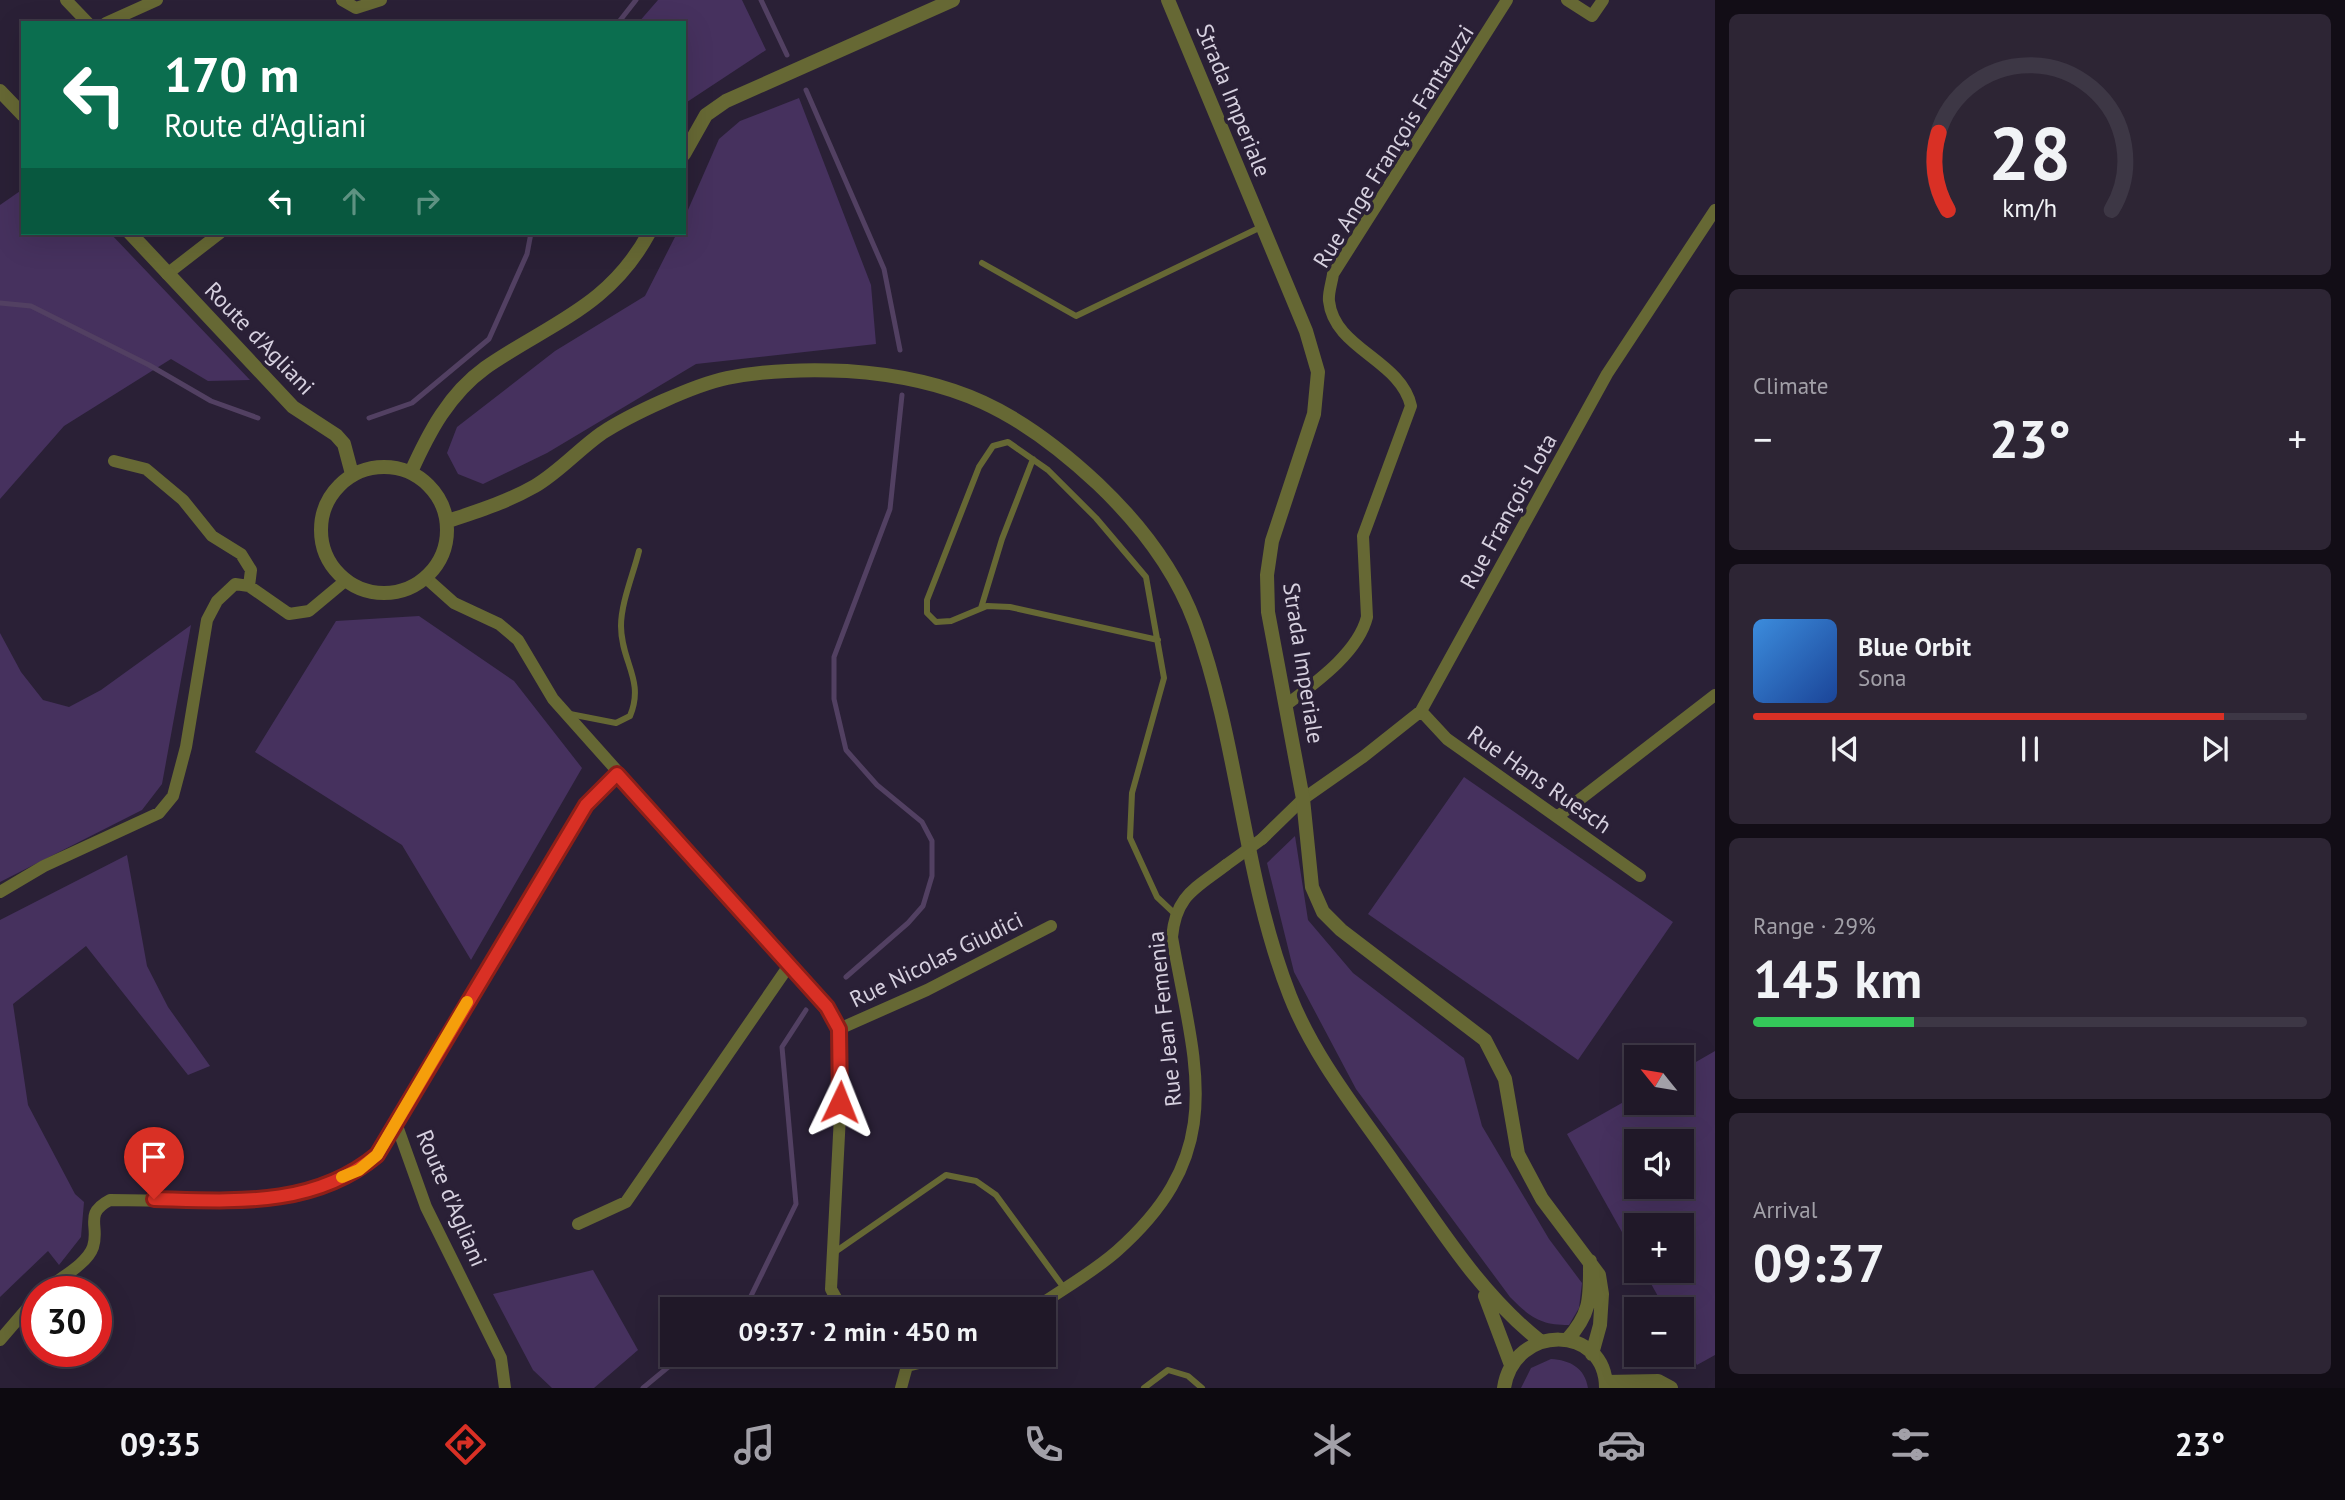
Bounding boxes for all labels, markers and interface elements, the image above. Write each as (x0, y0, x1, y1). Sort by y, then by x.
street label: Strada Imperiale (1190, 19, 1278, 181)
street label: Rue Ange François Fantauzzi (1306, 19, 1480, 273)
text: 170 m (164, 42, 299, 106)
icon: left (49, 49, 140, 140)
text: Route d'Agliani (164, 104, 367, 146)
text: 28 (1989, 107, 2071, 201)
icon: left (262, 182, 300, 220)
icon: ahead (335, 182, 373, 220)
icon: right (408, 182, 446, 220)
text: km/h (2003, 192, 2057, 224)
street label: Route d'Agliani (199, 275, 321, 401)
text: Climate (1753, 371, 1828, 400)
text: 23° (1989, 405, 2071, 472)
text: − (1753, 414, 1772, 463)
text: + (2288, 414, 2307, 463)
street label: Rue François Lota (1453, 428, 1563, 594)
street label: Strada Imperiale (1277, 581, 1331, 745)
text: Blue Orbit (1858, 630, 1971, 663)
text: Sona (1858, 663, 1907, 692)
street label: Rue Hans Ruesch (1462, 719, 1618, 839)
icon: previous (1826, 730, 1864, 768)
icon: pause (2011, 730, 2049, 768)
icon: next (2196, 730, 2234, 768)
street label: Rue Nicolas Giudici (845, 905, 1027, 1013)
text: Range · 29% (1753, 911, 1876, 940)
street label: Rue Jean Femenia (1140, 930, 1188, 1108)
text: 145 km (1753, 945, 1922, 1012)
north arrow (1624, 1045, 1694, 1115)
map controls (1624, 1045, 1694, 1367)
position arrow (803, 1065, 877, 1139)
street label: Route d'Agliani (410, 1125, 494, 1271)
pin (124, 1127, 184, 1199)
button: sound (1624, 1129, 1694, 1199)
icon: arrive (135, 1138, 173, 1176)
text: Arrival (1753, 1195, 1817, 1224)
button: + (1624, 1213, 1694, 1283)
text: 09:37 (1753, 1229, 1885, 1296)
speed limit sign: 30 (21, 1276, 112, 1367)
button: − (1624, 1297, 1694, 1367)
text: 09:37 · 2 min · 450 m (738, 1315, 978, 1348)
icon: directions (441, 1420, 490, 1469)
icon: music (730, 1420, 779, 1469)
icon: phone (1019, 1420, 1068, 1469)
icon: climate (1308, 1420, 1357, 1469)
icon: car (1597, 1420, 1646, 1469)
icon: filters (1886, 1420, 1935, 1469)
text: 09:35 (120, 1423, 201, 1465)
text: 23° (2175, 1423, 2225, 1465)

